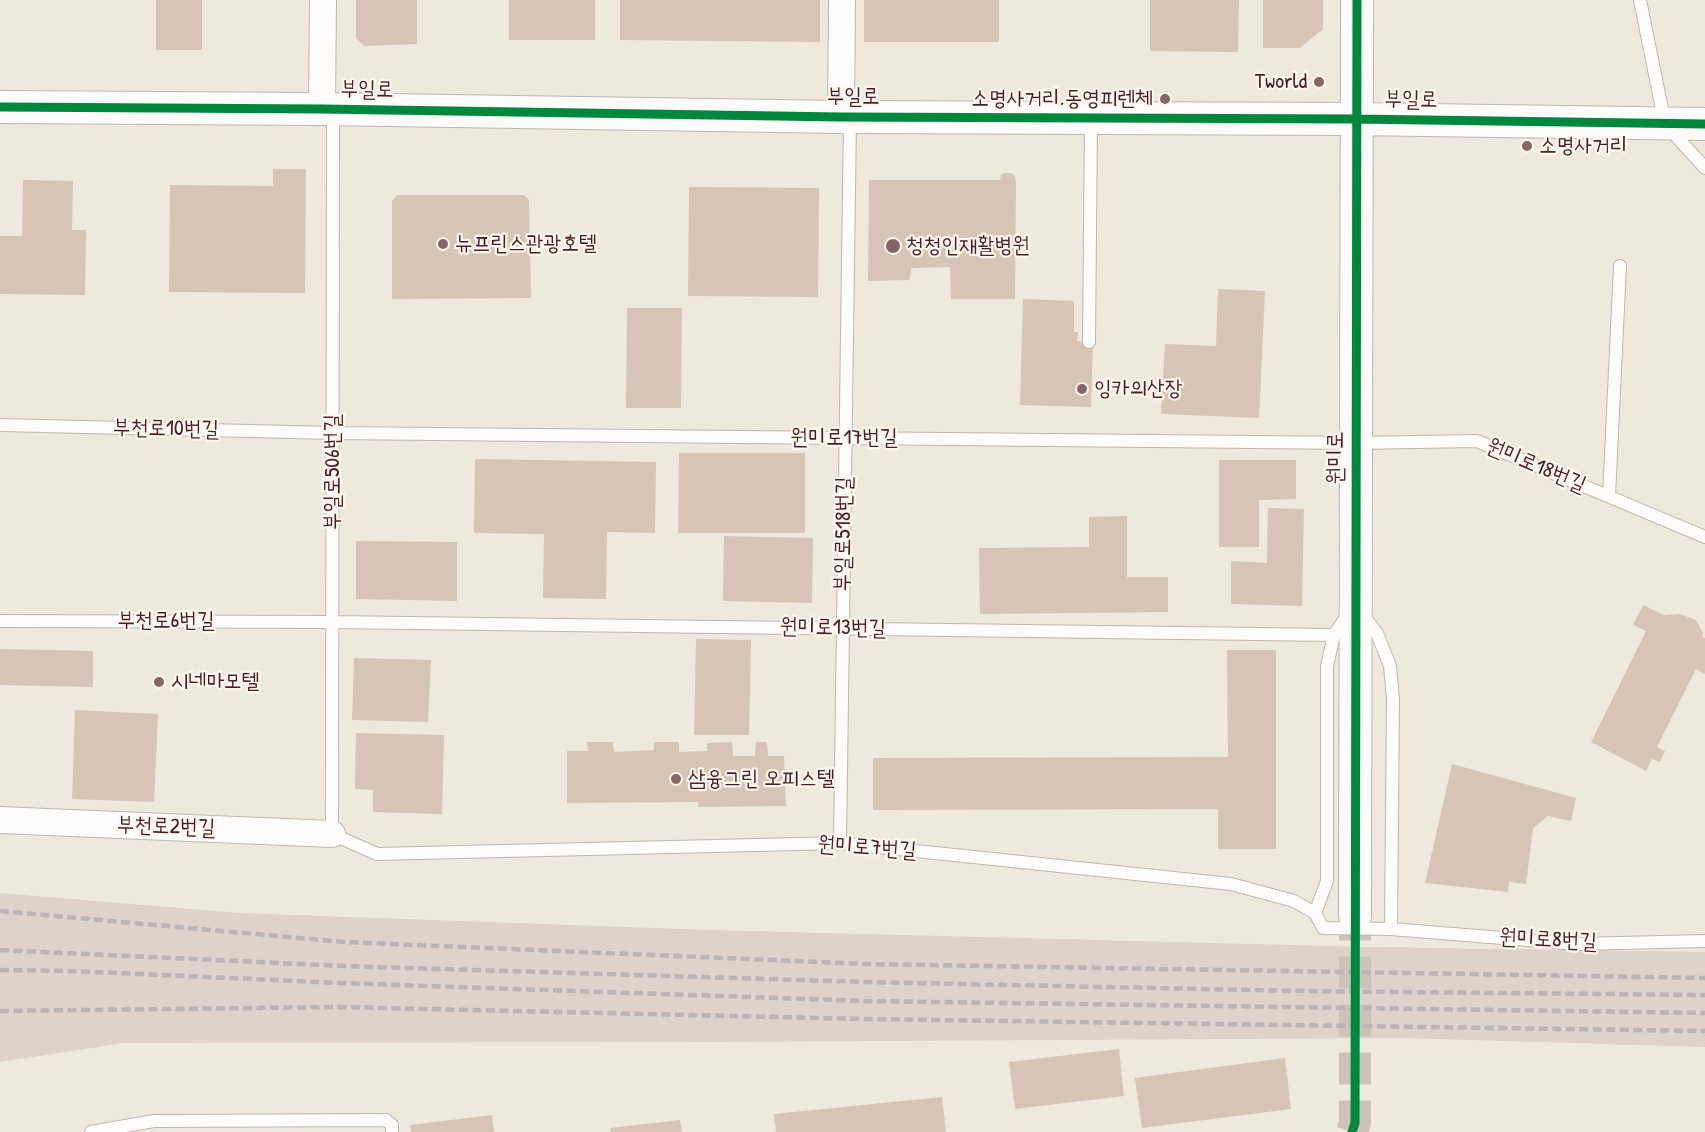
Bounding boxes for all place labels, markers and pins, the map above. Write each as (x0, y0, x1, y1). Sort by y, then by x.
place label: Tworld (1255, 69, 1307, 95)
marker: Tworld (1312, 75, 1326, 89)
place label: 소명사거리.동영피렌체 (971, 86, 1153, 112)
marker: 소명사거리.동영피렌체 (1158, 92, 1172, 106)
place label: 소명사거리 (1539, 133, 1628, 159)
marker: 소명사거리 (1520, 139, 1534, 153)
place label: 뉴프린스관광호텔 (455, 231, 597, 257)
place label: 청청인재활병원 (906, 233, 1030, 259)
marker: 뉴프린스관광호텔 (436, 237, 450, 251)
marker: 청청인재활병원 (884, 237, 902, 255)
place label: 잉카의산장 (1094, 376, 1183, 402)
marker: 잉카의산장 (1075, 382, 1089, 396)
place label: 시네마모텔 (171, 669, 260, 695)
marker: 시네마모텔 (152, 675, 166, 689)
place label: 삼융그린 오피스텔 (688, 766, 835, 792)
marker: 삼융그린 오피스텔 (669, 772, 683, 786)

